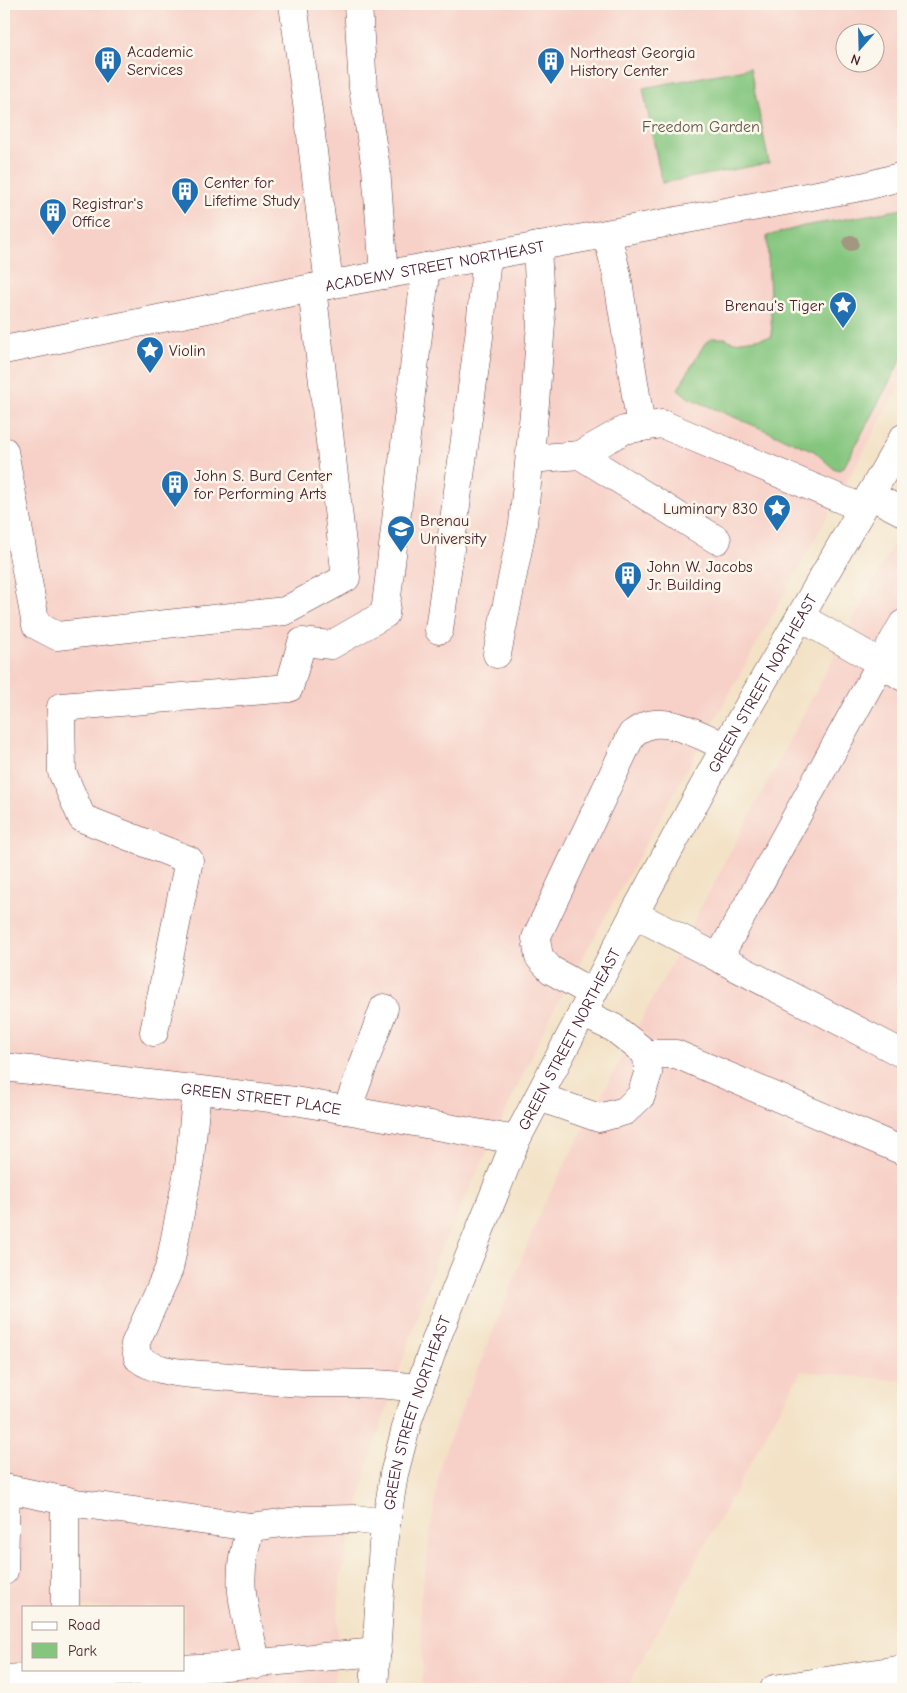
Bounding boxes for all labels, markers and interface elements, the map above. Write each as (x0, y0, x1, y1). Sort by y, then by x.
north arrow (834, 22, 884, 72)
place label: Academic Services (127, 43, 194, 79)
place label: Northeast Georgia History Center (570, 44, 696, 80)
building icon: Academic Services (93, 45, 123, 84)
building icon: Northeast Georgia History Center (536, 46, 566, 85)
text: N (849, 50, 863, 69)
park label: Freedom Garden (642, 118, 760, 136)
place label: Center for Lifetime Study (204, 174, 301, 210)
building icon: Center for Lifetime Study (170, 176, 200, 215)
place label: Registrar's Office (72, 195, 143, 231)
building icon: Registrar's Office (38, 197, 68, 236)
street label: ACADEMY STREET NORTHEAST (324, 237, 547, 295)
place icon: Brenau's Tiger (828, 290, 858, 329)
place label: Brenau's Tiger (725, 297, 825, 315)
place icon: Violin (135, 335, 165, 374)
place label: Violin (169, 342, 206, 360)
place label: John S. Burd Center for Performing Arts (193, 467, 333, 503)
building icon: John S. Burd Center for Performing Arts (160, 469, 190, 508)
place icon: Luminary 830 (762, 493, 792, 532)
place label: Luminary 830 (663, 500, 758, 518)
place label: Brenau University (420, 512, 487, 548)
school or university icon: Brenau University (386, 514, 416, 553)
place label: John W. Jacobs Jr. Building (647, 558, 753, 594)
building icon: John W. Jacobs Jr. Building (613, 560, 643, 599)
street label: GREEN STREET NORTHEAST (705, 591, 821, 776)
street label: GREEN STREET NORTHEAST (515, 945, 625, 1133)
street label: GREEN STREET PLACE (180, 1080, 343, 1119)
street label: GREEN STREET NORTHEAST (380, 1313, 455, 1511)
legend (22, 1606, 185, 1670)
text: Road (68, 1616, 100, 1634)
text: Park (68, 1642, 97, 1660)

